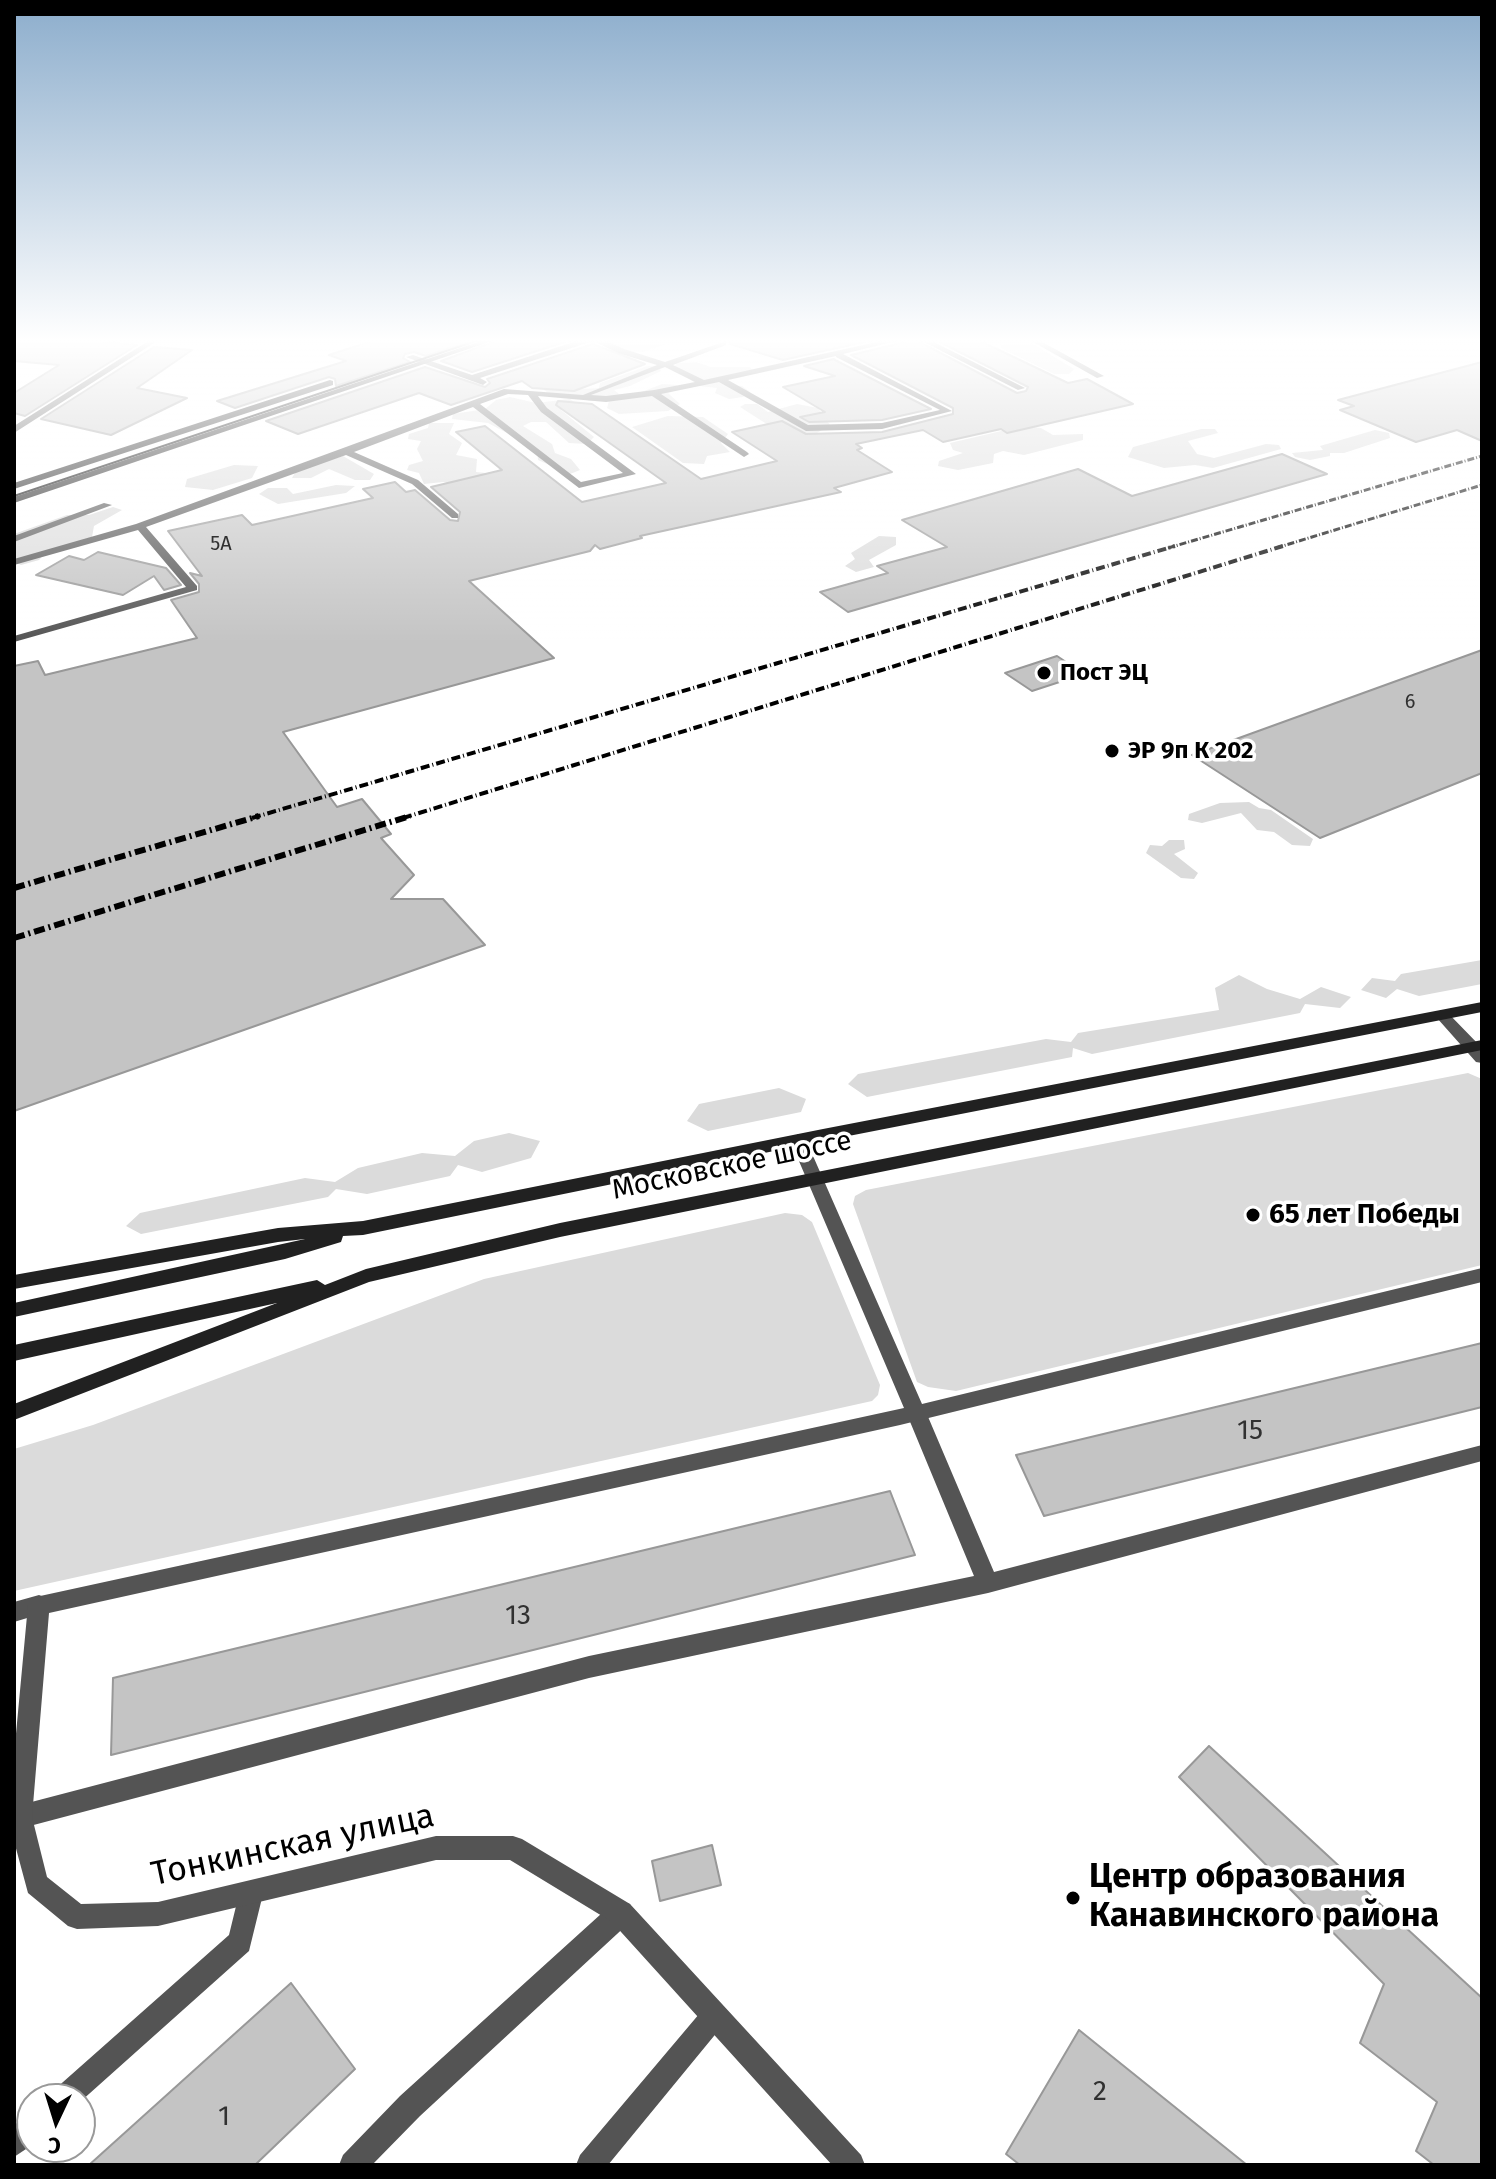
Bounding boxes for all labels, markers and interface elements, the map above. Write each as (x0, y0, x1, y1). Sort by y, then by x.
house number: 5А (210, 532, 232, 556)
place label: Пост ЭЦ (1060, 659, 1148, 687)
marker: Пост ЭЦ (1035, 664, 1053, 682)
house number: 6 (1405, 690, 1415, 714)
place label: ЭР 9п К 202 (1128, 737, 1253, 765)
marker: ЭР 9п К 202 (1103, 742, 1121, 760)
street label: Московское шоссе (609, 1124, 855, 1208)
place label: 65 лет Победы (1269, 1198, 1460, 1232)
marker: 65 лет Победы (1244, 1206, 1262, 1224)
house number: 15 (1237, 1414, 1263, 1448)
house number: 13 (505, 1599, 531, 1633)
street label: Тонкинская улица (148, 1796, 438, 1896)
place label: Центр образования Канавинского района (1089, 1858, 1439, 1938)
marker: Центр образования Канавинского района (1064, 1889, 1082, 1907)
house number: 2 (1093, 2075, 1107, 2109)
north arrow (16, 2083, 96, 2163)
house number: 1 (218, 2100, 230, 2134)
text: С (47, 2132, 62, 2159)

